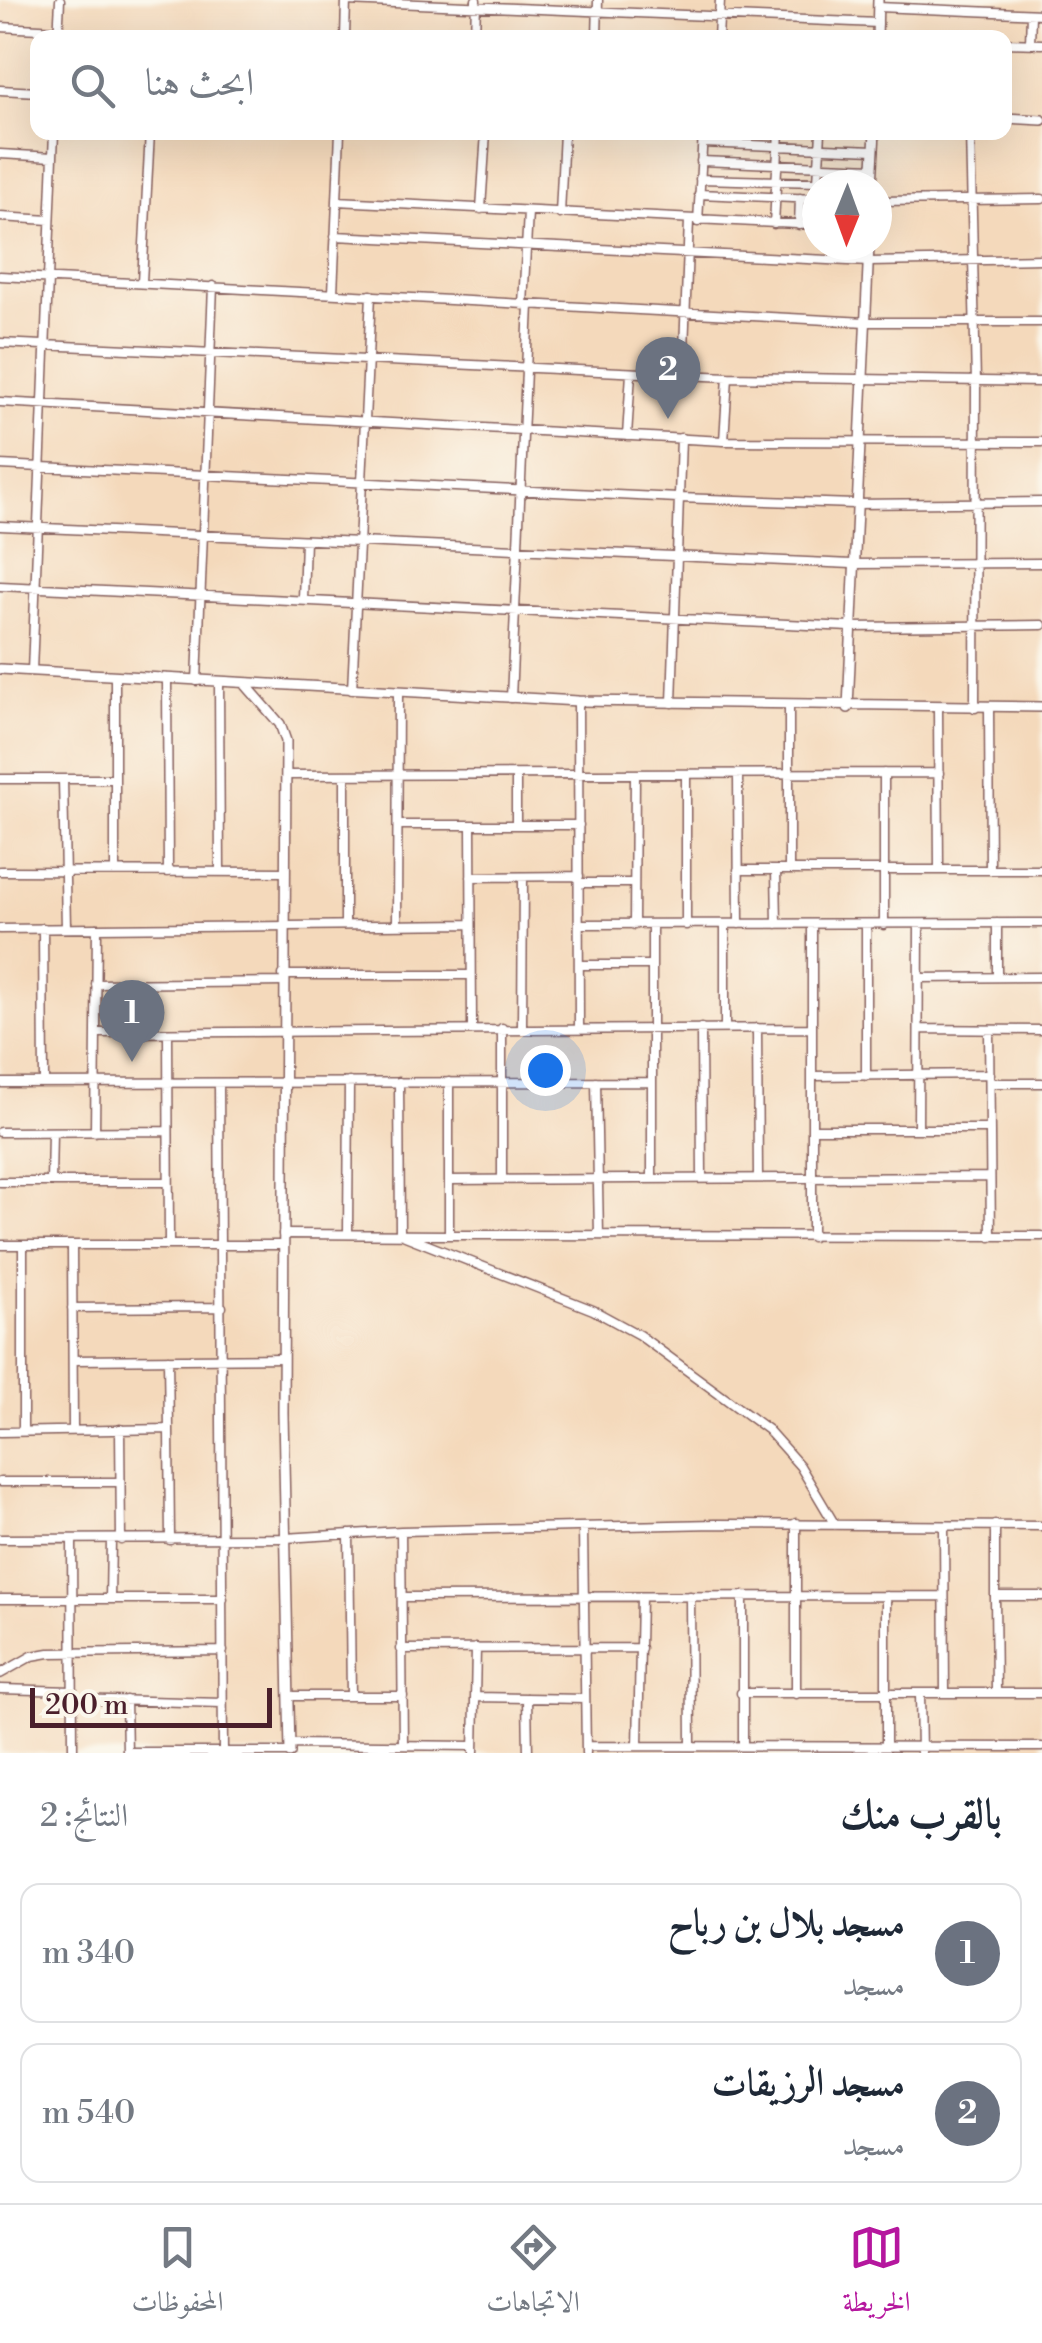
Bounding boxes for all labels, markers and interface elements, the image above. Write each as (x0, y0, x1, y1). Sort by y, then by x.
search box (30, 30, 1012, 140)
icon: search (65, 58, 120, 113)
text: ابحث هنا (145, 60, 254, 107)
north arrow (802, 170, 892, 260)
pin: 2 (636, 336, 700, 419)
pin: 1 (100, 980, 164, 1062)
your location (520, 1045, 571, 1096)
scale bar (30, 1683, 272, 1728)
text: 200 m (45, 1688, 128, 1723)
text: بالقرب منك (840, 1789, 1002, 1842)
text: النتائج: 2 (40, 1796, 128, 1836)
text: مسجد بلال بن رباح (668, 1900, 905, 1947)
text: 340 m (42, 1933, 135, 1973)
text: 1 (960, 1933, 975, 1973)
text: مسجد (842, 1965, 905, 2005)
text: مسجد الرزيقات (712, 2060, 905, 2107)
text: 540 m (42, 2093, 135, 2133)
text: 2 (958, 2093, 978, 2133)
text: مسجد (842, 2125, 905, 2165)
tab: المحفوظات (131, 2220, 224, 2329)
tab: الاتجاهات (486, 2220, 580, 2329)
tab: الخريطة (843, 2220, 911, 2329)

